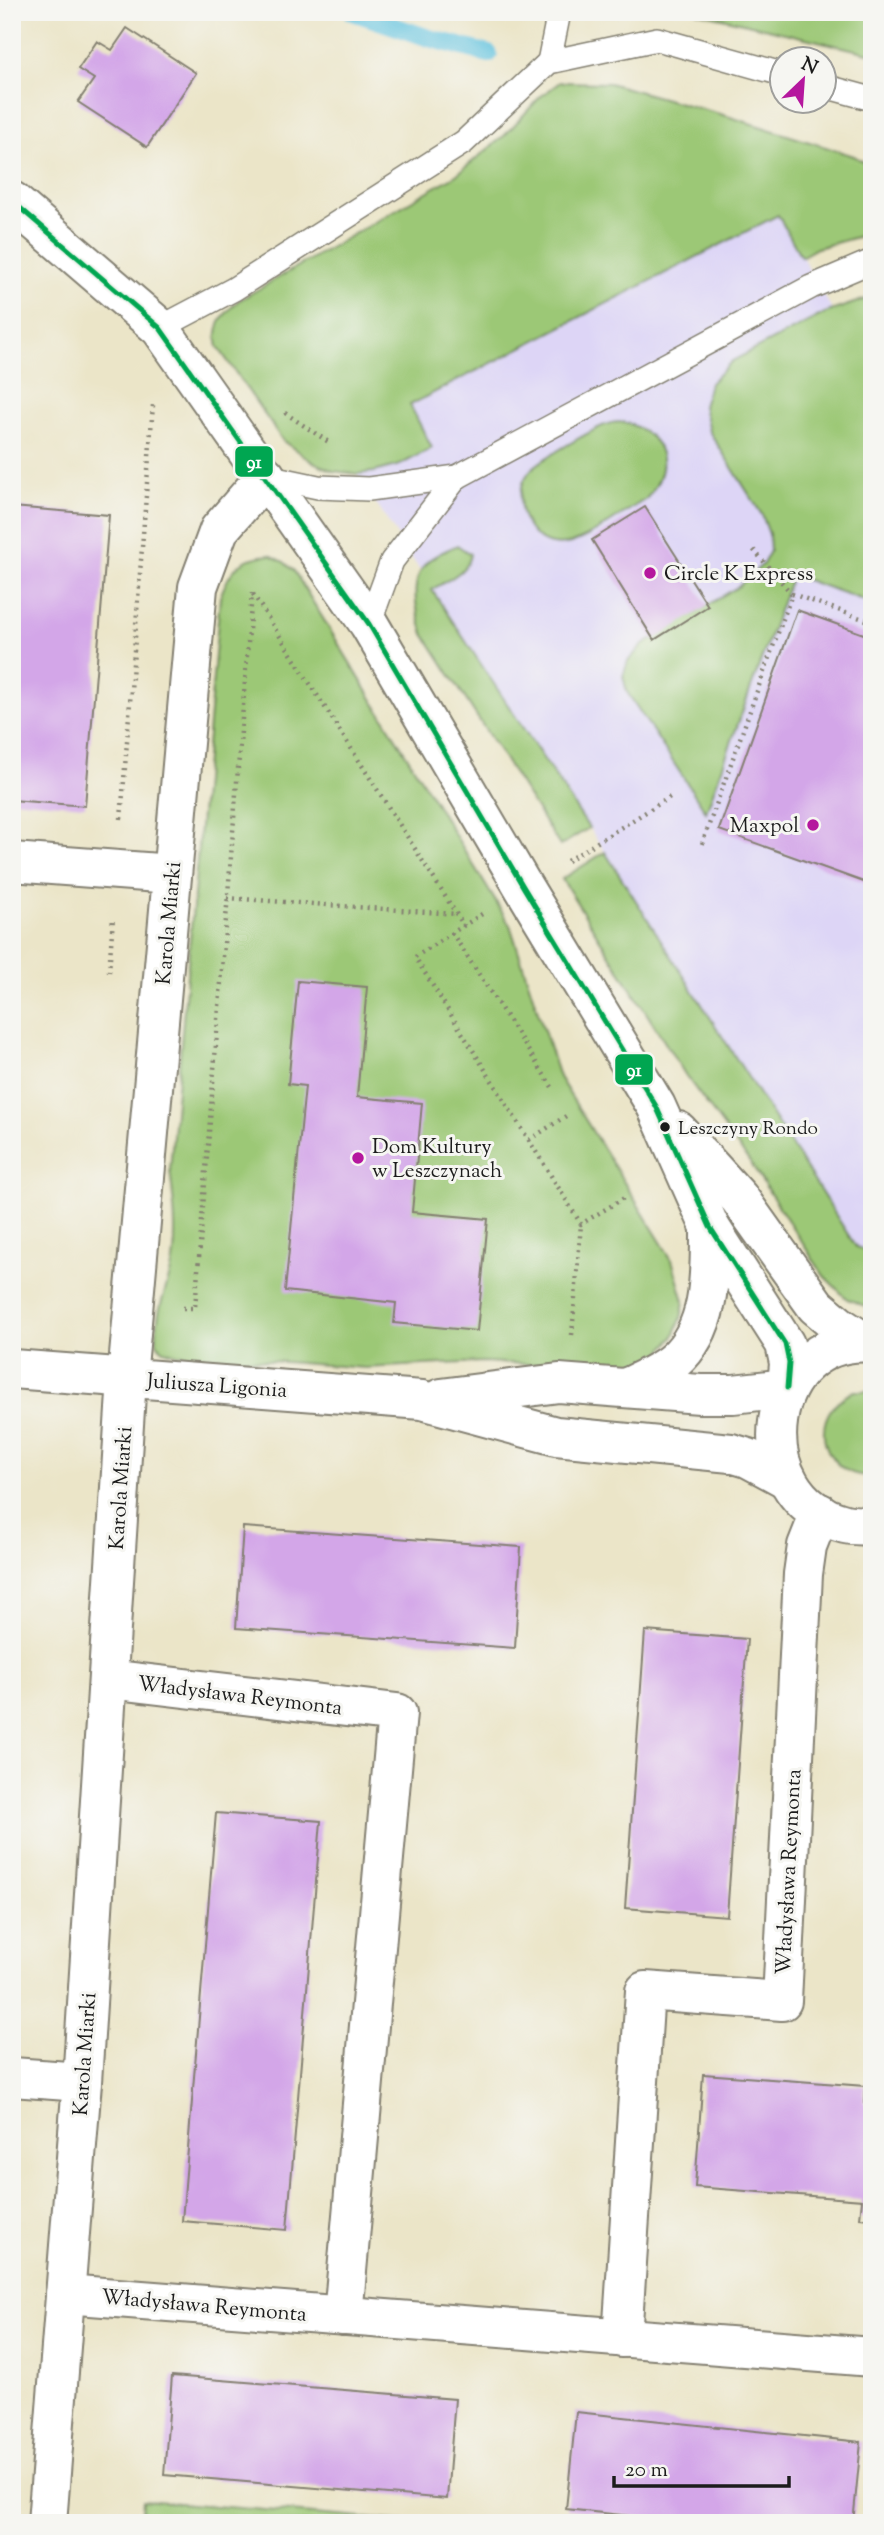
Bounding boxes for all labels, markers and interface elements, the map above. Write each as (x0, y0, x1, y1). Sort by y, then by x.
north arrow (768, 46, 838, 116)
text: N (797, 51, 822, 82)
line badge: 91 (234, 445, 274, 478)
text: 91 (246, 450, 262, 477)
place label: Circle K Express (664, 560, 813, 590)
marker: Circle K Express (642, 565, 658, 581)
place label: Maxpol (730, 812, 799, 842)
marker: Maxpol (805, 817, 821, 833)
street label: Karola Miarki (150, 860, 190, 986)
line badge: 91 (614, 1053, 654, 1086)
text: 91 (626, 1058, 642, 1085)
place label: Leszczyny Rondo (678, 1116, 818, 1143)
marker: Leszczyny Rondo (658, 1120, 672, 1134)
place label: Dom Kultury w Leszczynach (372, 1133, 502, 1187)
marker: Dom Kultury w Leszczynach (350, 1150, 366, 1166)
street label: Juliusza Ligonia (145, 1367, 288, 1407)
street label: Karola Miarki (103, 1425, 141, 1551)
street label: Władysława Reymonta (136, 1670, 344, 1724)
street label: Władysława Reymonta (770, 1768, 810, 1976)
street label: Karola Miarki (67, 1991, 105, 2117)
street label: Władysława Reymonta (100, 2283, 308, 2331)
scale bar (614, 2444, 790, 2488)
text: 20 m (625, 2456, 668, 2486)

